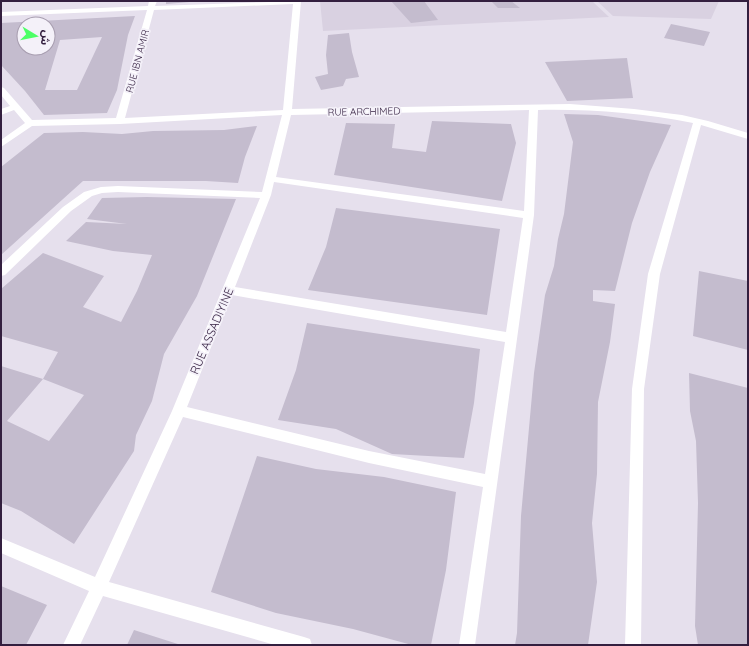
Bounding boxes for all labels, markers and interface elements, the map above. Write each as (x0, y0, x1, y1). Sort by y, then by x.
north arrow (16, 16, 56, 56)
street label: RUE IBN AMIR (123, 28, 152, 94)
text: ش (38, 29, 54, 46)
street label: RUE ARCHIMED (328, 104, 400, 119)
street label: RUE ASSADIYINE (187, 285, 237, 376)

